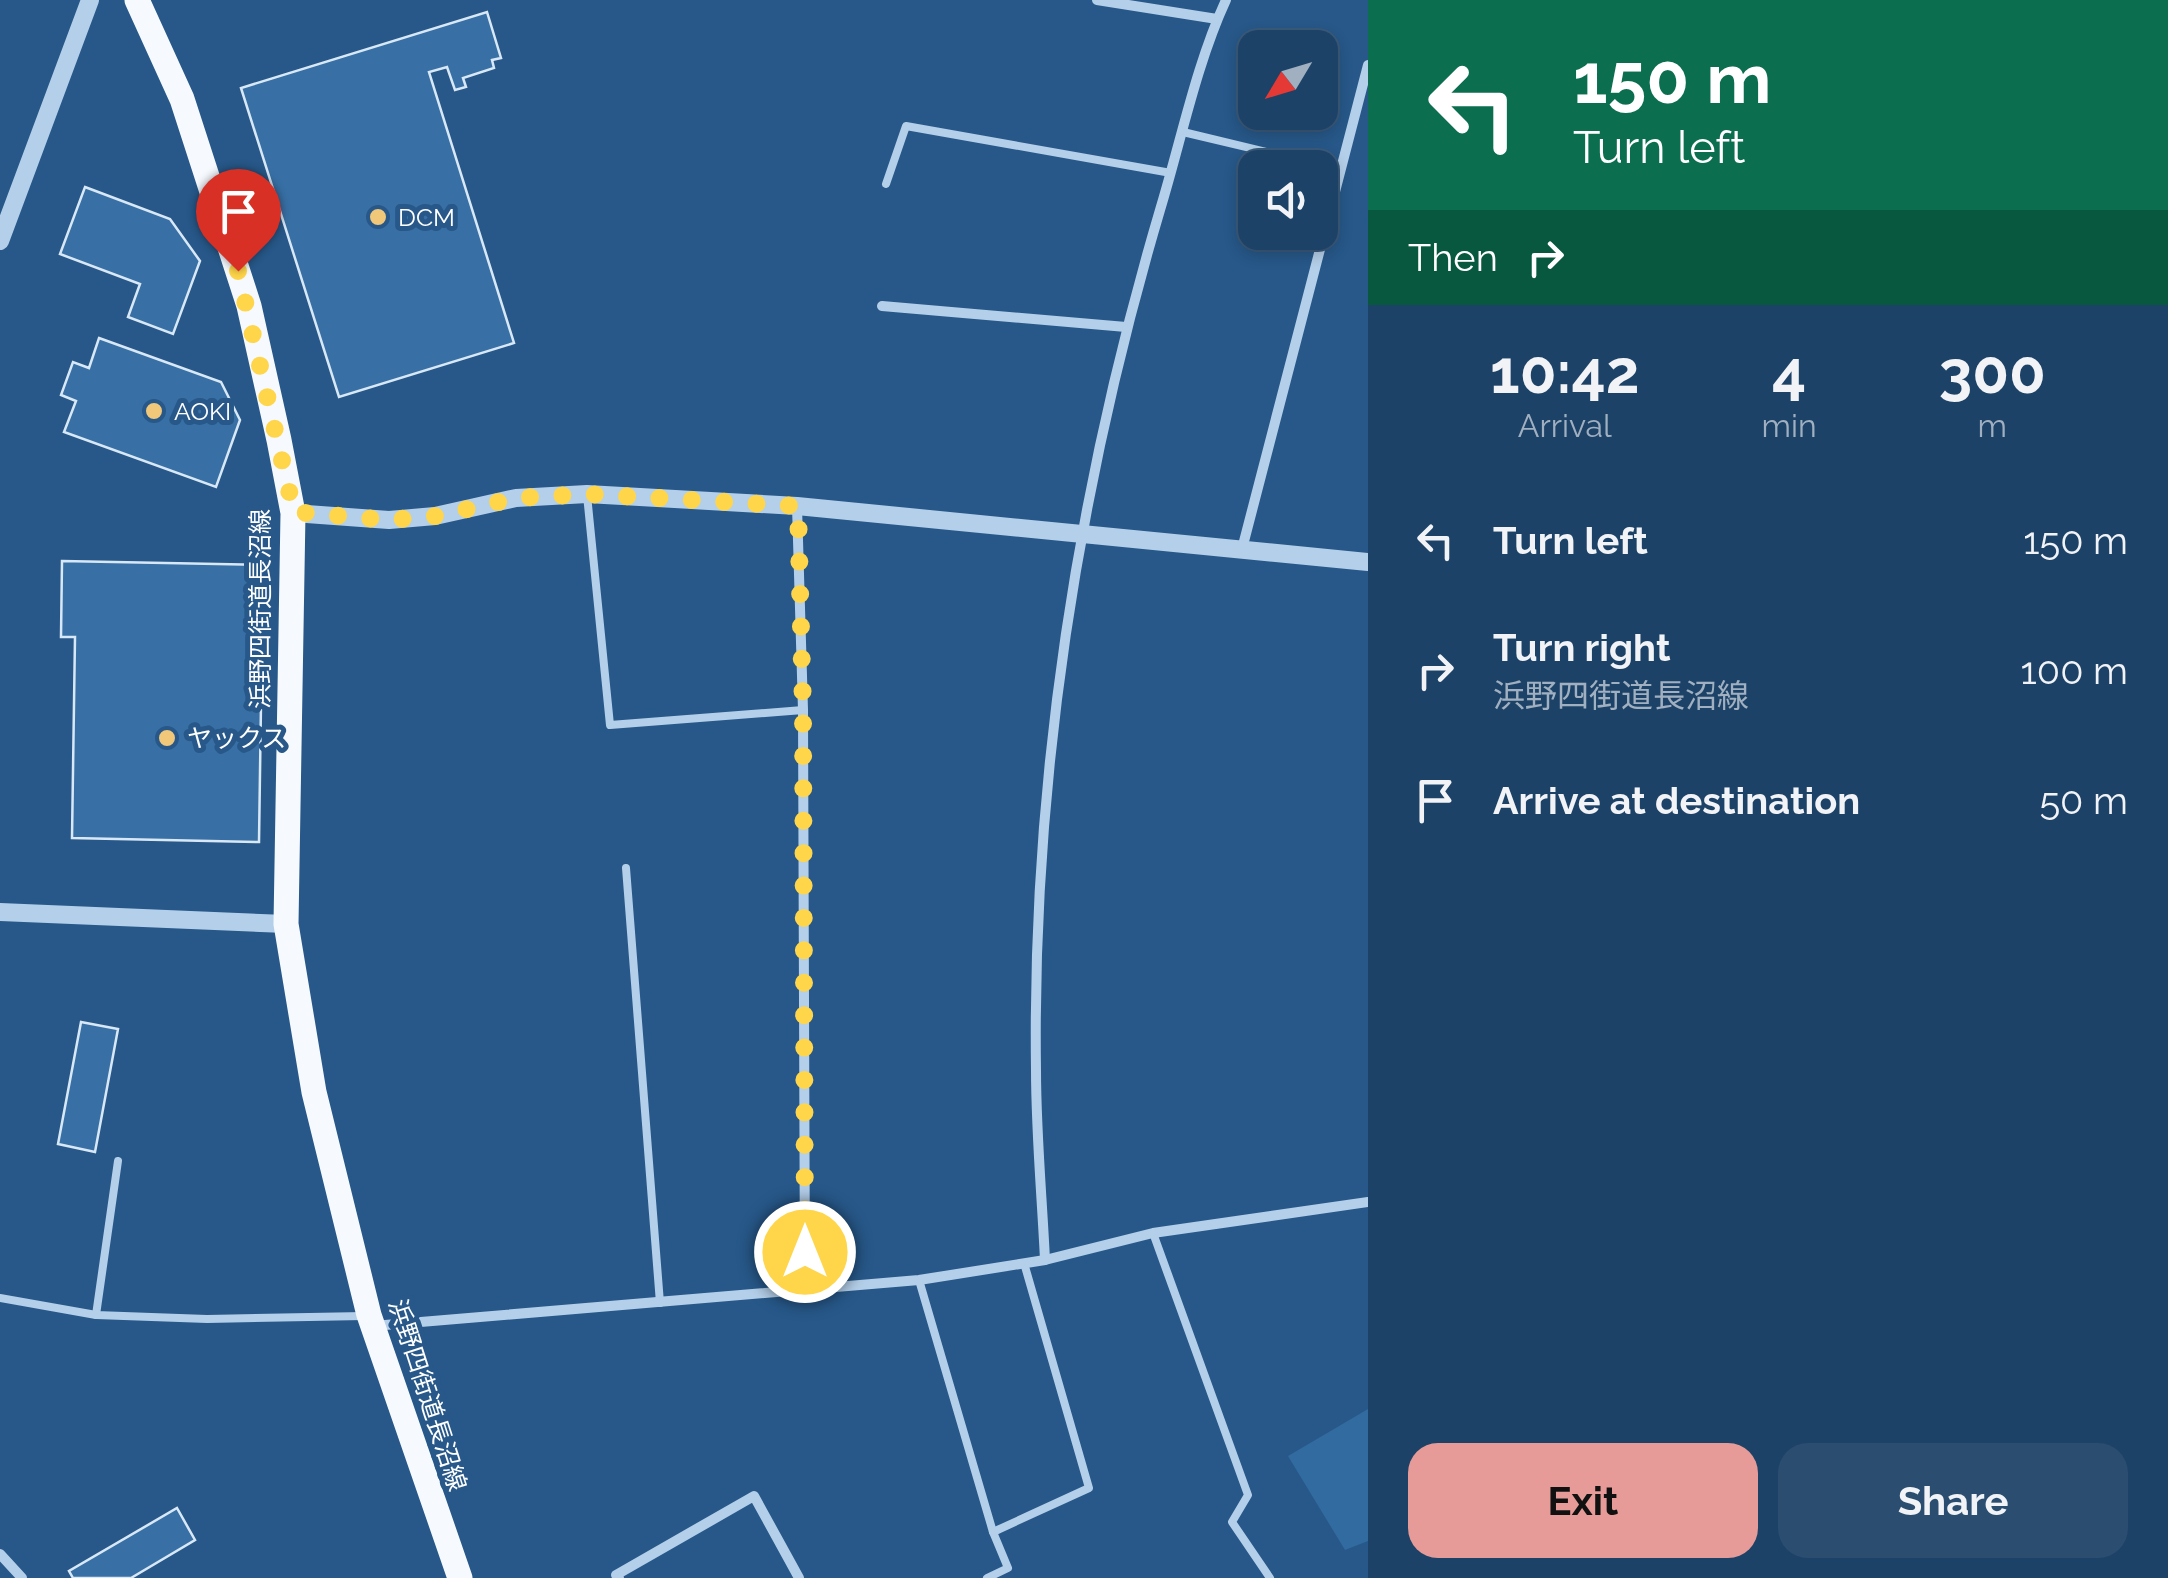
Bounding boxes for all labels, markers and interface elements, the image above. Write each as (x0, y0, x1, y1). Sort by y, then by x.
north arrow (1238, 30, 1338, 130)
map controls (1238, 30, 1338, 250)
text: 150 m (1573, 37, 1771, 119)
icon: left (1408, 40, 1538, 170)
text: Turn left (1573, 121, 1745, 174)
button: sound (1238, 150, 1338, 250)
pin (196, 169, 281, 272)
icon: arrive (211, 184, 266, 239)
place label: DCM (398, 202, 455, 232)
marker: DCM (367, 206, 389, 228)
icon: right (1518, 230, 1573, 285)
text: Then (1408, 235, 1498, 280)
text: 10:42 (1490, 337, 1640, 407)
text: 4 (1772, 337, 1806, 407)
text: 300 (1939, 337, 2046, 407)
place label: AOKI (174, 396, 231, 426)
marker: AOKI (143, 400, 165, 422)
text: Arrival (1518, 407, 1612, 444)
text: min (1762, 407, 1817, 444)
text: m (1978, 407, 2007, 444)
street label: 浜野四街道長沼線 (245, 509, 275, 709)
icon: left (1408, 513, 1463, 568)
text: Turn left (1493, 518, 1648, 563)
text: 150 m (2023, 518, 2128, 563)
text: Turn right (1493, 625, 1670, 670)
icon: right (1408, 643, 1463, 698)
text: 100 m (2021, 648, 2128, 693)
text: 浜野四街道長沼線 (1493, 677, 1749, 714)
place label: ヤックス (187, 723, 286, 753)
marker: ヤックス (156, 727, 178, 749)
icon: arrive (1408, 773, 1463, 828)
text: Arrive at destination (1493, 778, 1860, 823)
text: 50 m (2039, 778, 2128, 823)
position arrow (753, 1200, 857, 1304)
street label: 浜野四街道長沼線 (383, 1295, 473, 1495)
button: Exit (1408, 1443, 1758, 1558)
button: Share (1778, 1443, 2128, 1558)

